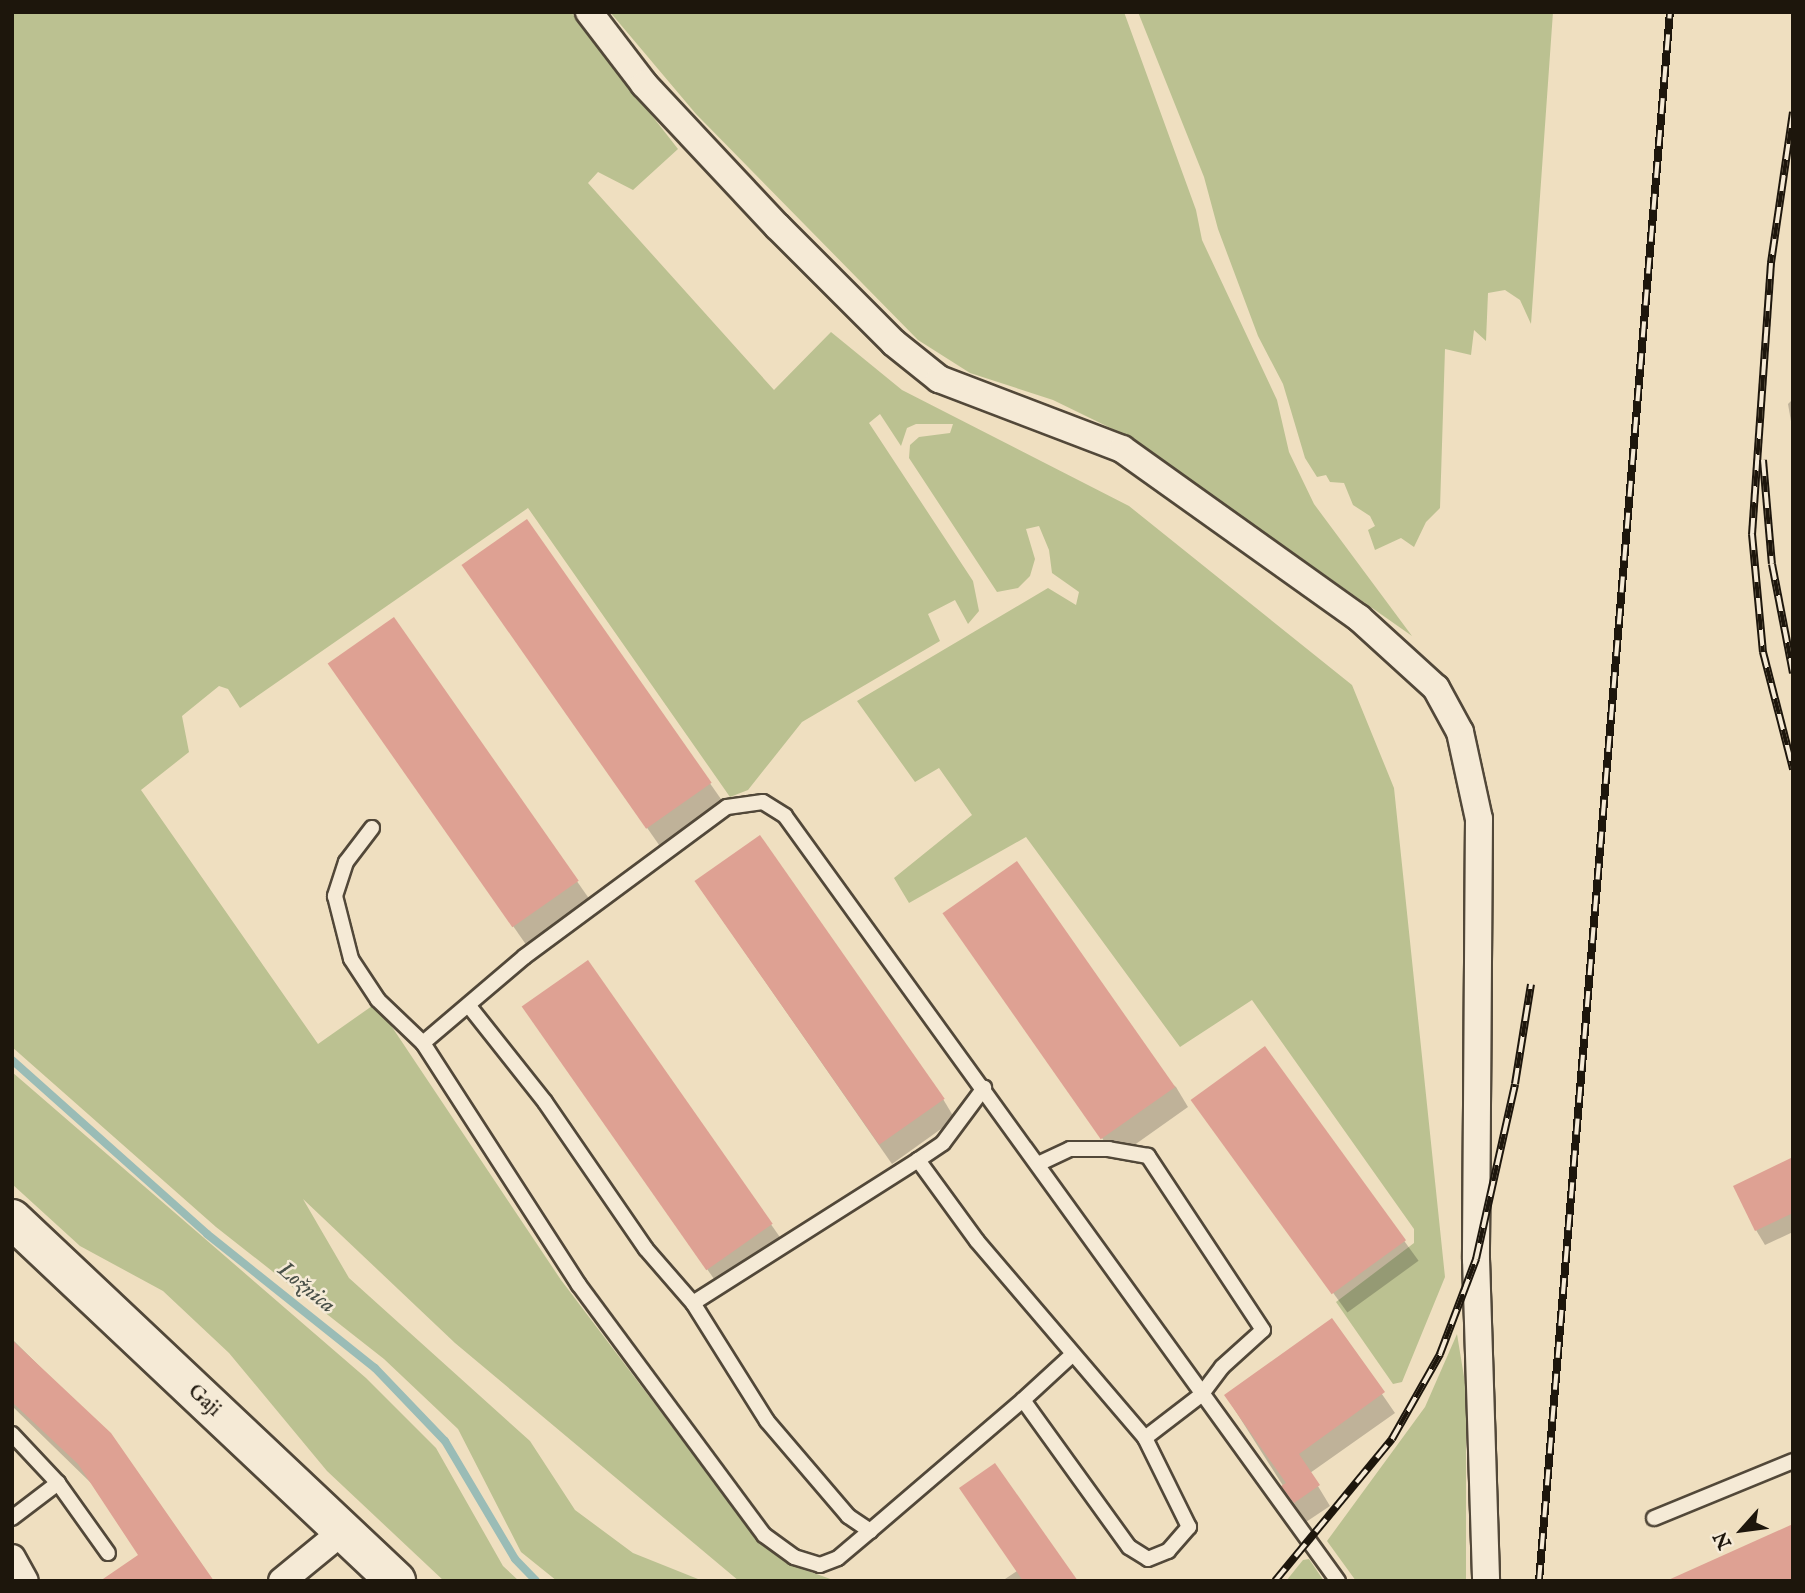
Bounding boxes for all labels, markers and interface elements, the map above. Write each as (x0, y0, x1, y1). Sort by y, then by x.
water label: Ložnica (271, 1256, 341, 1320)
street label: Gaji (182, 1379, 226, 1423)
north arrow (1707, 1495, 1777, 1565)
text: N (1709, 1527, 1738, 1553)

